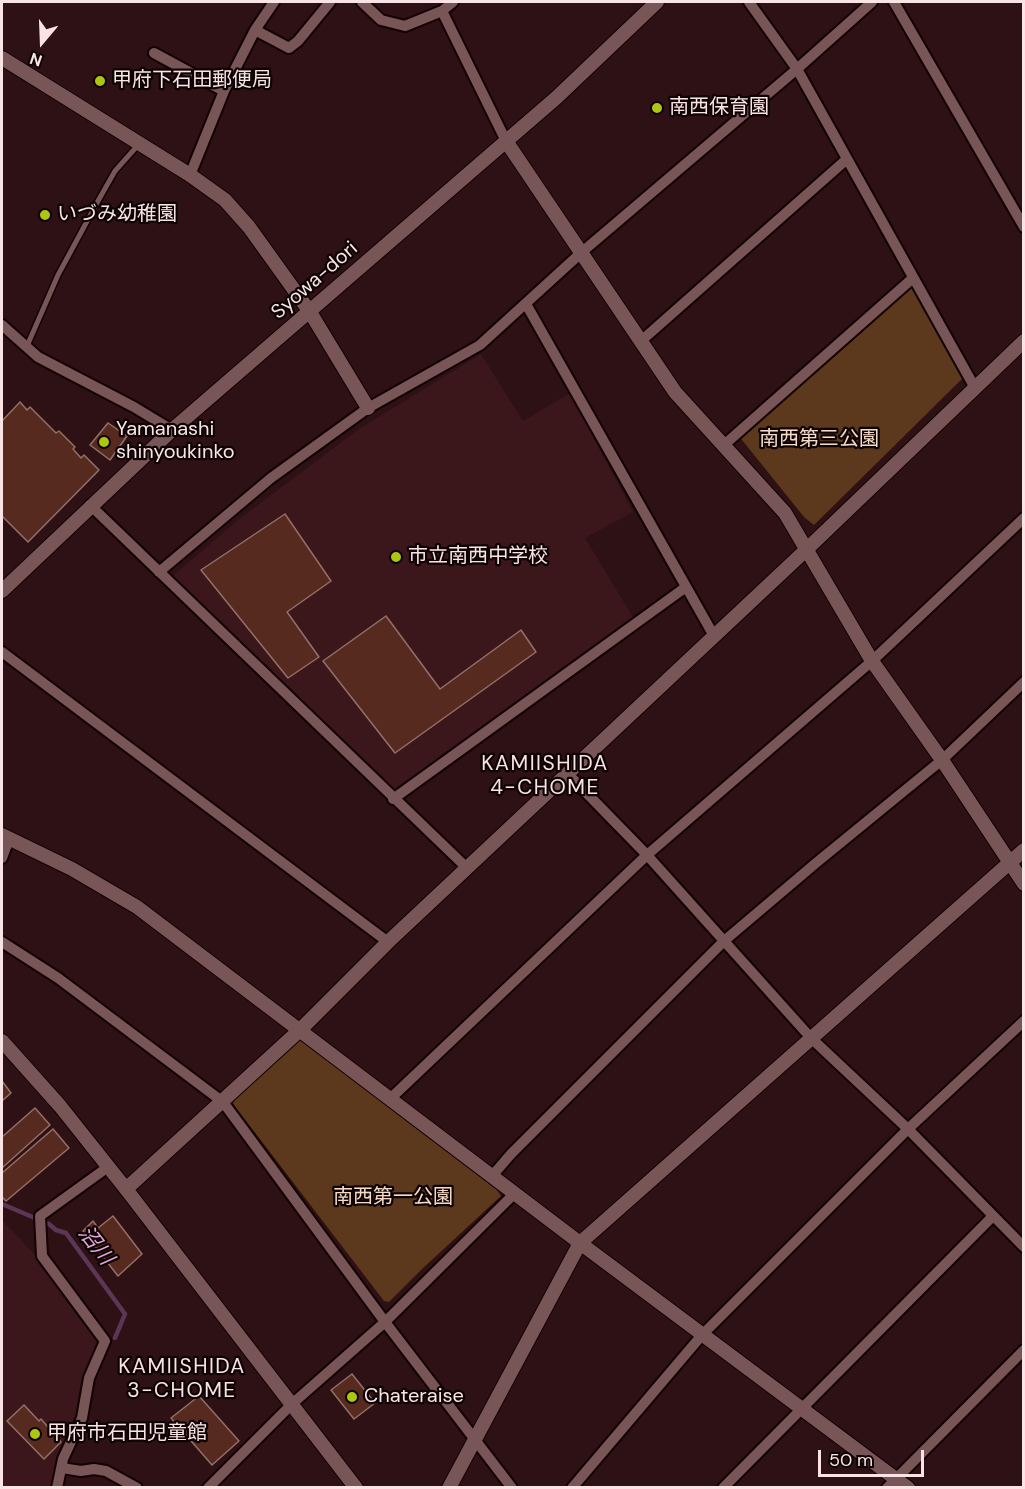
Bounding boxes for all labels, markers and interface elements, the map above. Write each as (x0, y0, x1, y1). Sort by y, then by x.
north arrow (12, 12, 72, 72)
text: N (27, 48, 45, 71)
place label: 甲府下石田郵便局 (112, 69, 272, 93)
marker: 甲府下石田郵便局 (93, 74, 107, 88)
place label: 南西保育園 (669, 96, 769, 120)
marker: 南西保育園 (650, 101, 664, 115)
place label: いづみ幼稚園 (57, 203, 177, 227)
marker: いづみ幼稚園 (38, 208, 52, 222)
street label: Syowa-dori (267, 237, 363, 325)
place label: Yamanashi shinyoukinko (116, 418, 235, 465)
park label: 南西第三公園 (759, 428, 879, 452)
marker: Yamanashi shinyoukinko (97, 435, 111, 449)
place label: 市立南西中学校 (408, 545, 548, 569)
marker: 市立南西中学校 (389, 550, 403, 564)
district label: KAMIISHIDA 4-CHOME (481, 751, 609, 801)
park label: 南西第一公園 (333, 1186, 453, 1210)
water label: 沼川 (72, 1222, 118, 1270)
district label: KAMIISHIDA 3-CHOME (118, 1354, 246, 1404)
place label: Chateraise (364, 1385, 464, 1409)
marker: Chateraise (345, 1390, 359, 1404)
place label: 甲府市石田児童館 (47, 1422, 207, 1446)
marker: 甲府市石田児童館 (28, 1427, 42, 1441)
scale bar (821, 1438, 928, 1476)
text: 50 m (829, 1448, 873, 1472)

